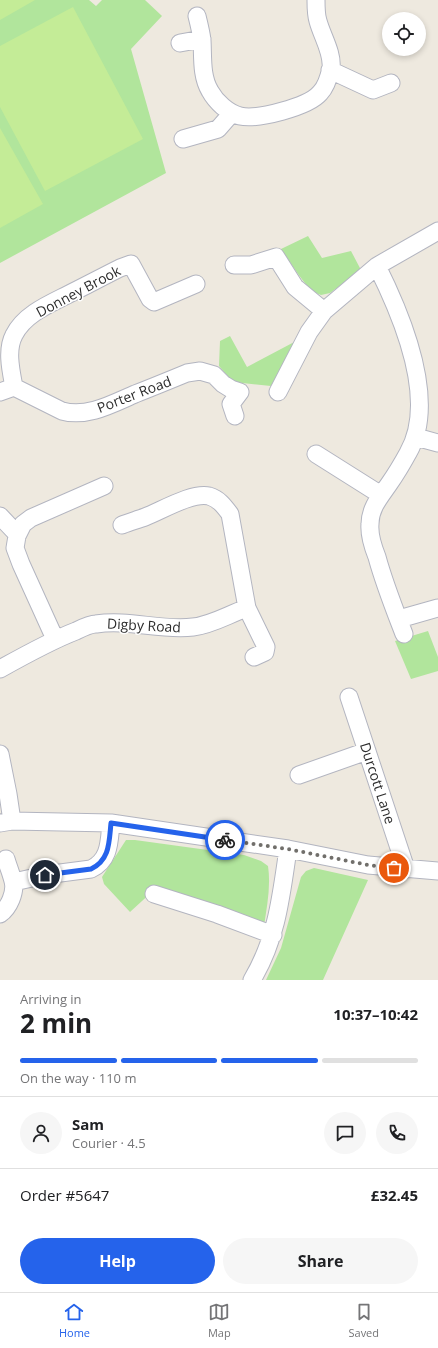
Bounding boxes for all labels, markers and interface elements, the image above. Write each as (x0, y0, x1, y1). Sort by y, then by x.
map controls (382, 12, 426, 56)
button: locate (382, 12, 426, 56)
street label: Donney Brook (32, 260, 124, 321)
street label: Porter Road (94, 371, 174, 417)
street label: Digby Road (107, 614, 181, 636)
street label: Durcott Lane (356, 740, 400, 826)
courier (205, 820, 245, 860)
icon: bike (214, 829, 236, 851)
pin (377, 851, 411, 885)
icon: bag (383, 857, 405, 879)
pin (28, 858, 62, 892)
icon: home (34, 864, 56, 886)
text: Arriving in (20, 990, 82, 1008)
text: 10:37–10:42 (333, 1004, 418, 1024)
text: 2 min (20, 1005, 92, 1041)
text: On the way · 110 m (20, 1069, 136, 1087)
button: person (20, 1112, 62, 1154)
button: chat (324, 1112, 366, 1154)
button: phone (376, 1112, 418, 1154)
text: Sam (72, 1114, 104, 1134)
text: Courier · 4.5 (72, 1134, 146, 1152)
text: Order #5647 (20, 1185, 109, 1205)
text: £32.45 (371, 1185, 418, 1205)
button: Help (20, 1238, 215, 1284)
button: Share (223, 1238, 418, 1284)
tab: Home (59, 1301, 90, 1340)
tab: Map (208, 1301, 231, 1340)
tab: Saved (348, 1301, 379, 1340)

